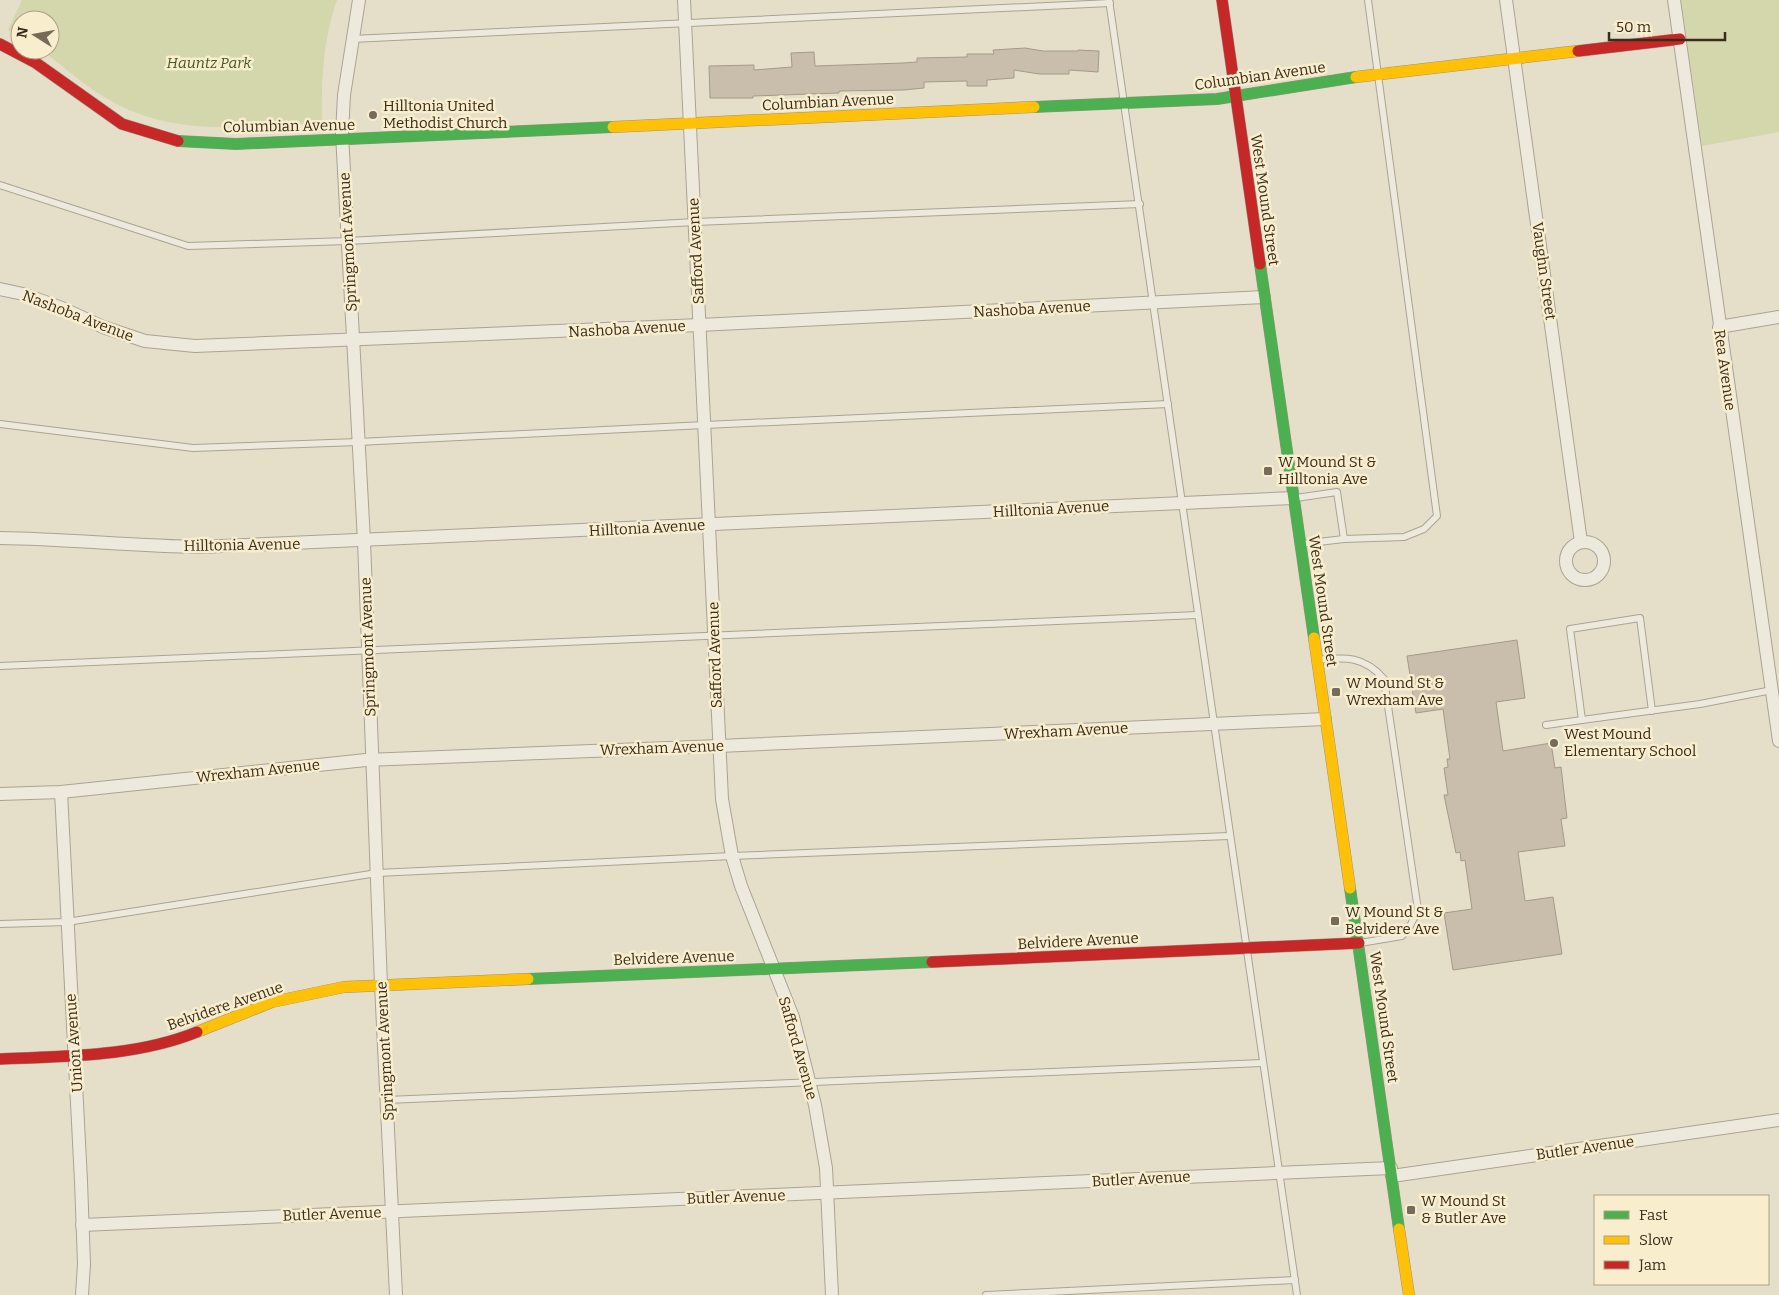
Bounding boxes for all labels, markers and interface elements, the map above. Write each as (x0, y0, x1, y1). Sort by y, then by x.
north arrow (10, 10, 60, 60)
scale bar (1609, 10, 1725, 42)
text: 50 m (1616, 18, 1652, 36)
text: N (13, 26, 32, 40)
park label: Hauntz Park (167, 54, 252, 72)
street label: Columbian Avenue (1193, 58, 1327, 94)
street label: Columbian Avenue (762, 90, 894, 114)
place label: Hilltonia United Methodist Church (383, 97, 508, 132)
marker: Hilltonia United Methodist Church (367, 109, 379, 121)
street label: Columbian Avenue (223, 116, 355, 136)
street label: West Mound Street (1247, 133, 1283, 268)
street label: Springmont Avenue (335, 172, 361, 312)
street label: Safford Avenue (684, 197, 708, 305)
street label: Vaughn Street (1528, 221, 1560, 322)
street label: Nashoba Avenue (20, 287, 136, 345)
street label: Nashoba Avenue (973, 297, 1091, 321)
street label: Nashoba Avenue (568, 317, 686, 341)
street label: Rea Avenue (1710, 328, 1740, 412)
place label: W Mound St & Hilltonia Ave (1278, 453, 1376, 488)
marker: W Mound St & Hilltonia Ave (1262, 465, 1274, 477)
street label: Hilltonia Avenue (992, 497, 1110, 521)
street label: Hilltonia Avenue (588, 516, 706, 540)
street label: West Mound Street (1305, 534, 1341, 669)
street label: Hilltonia Avenue (184, 535, 300, 555)
street label: Springmont Avenue (357, 577, 379, 717)
street label: Safford Avenue (704, 601, 726, 709)
place label: W Mound St & Wrexham Ave (1346, 674, 1444, 709)
marker: W Mound St & Wrexham Ave (1330, 686, 1342, 698)
street label: Wrexham Avenue (1003, 719, 1129, 743)
place label: West Mound Elementary School (1564, 725, 1696, 760)
street label: Wrexham Avenue (600, 737, 724, 759)
marker: West Mound Elementary School (1548, 737, 1560, 749)
street label: Wrexham Avenue (195, 756, 321, 786)
place label: W Mound St & Belvidere Ave (1345, 903, 1443, 938)
marker: W Mound St & Belvidere Ave (1329, 915, 1341, 927)
street label: Belvidere Avenue (1017, 929, 1139, 953)
street label: Belvidere Avenue (613, 947, 735, 969)
street label: West Mound Street (1366, 950, 1402, 1085)
street label: Belvidere Avenue (165, 978, 285, 1034)
street label: Springmont Avenue (372, 981, 398, 1121)
street label: Union Avenue (62, 993, 86, 1093)
street label: Safford Avenue (775, 994, 821, 1102)
street label: Butler Avenue (1535, 1132, 1635, 1164)
street label: Butler Avenue (1091, 1167, 1191, 1191)
street label: Butler Avenue (686, 1186, 786, 1208)
place label: W Mound St & Butler Ave (1421, 1192, 1507, 1227)
legend (1594, 1195, 1769, 1285)
street label: Butler Avenue (282, 1203, 382, 1225)
marker: W Mound St & Butler Ave (1405, 1204, 1417, 1216)
text: Fast (1639, 1206, 1668, 1224)
text: Slow (1639, 1231, 1674, 1249)
text: Jam (1638, 1256, 1667, 1274)

